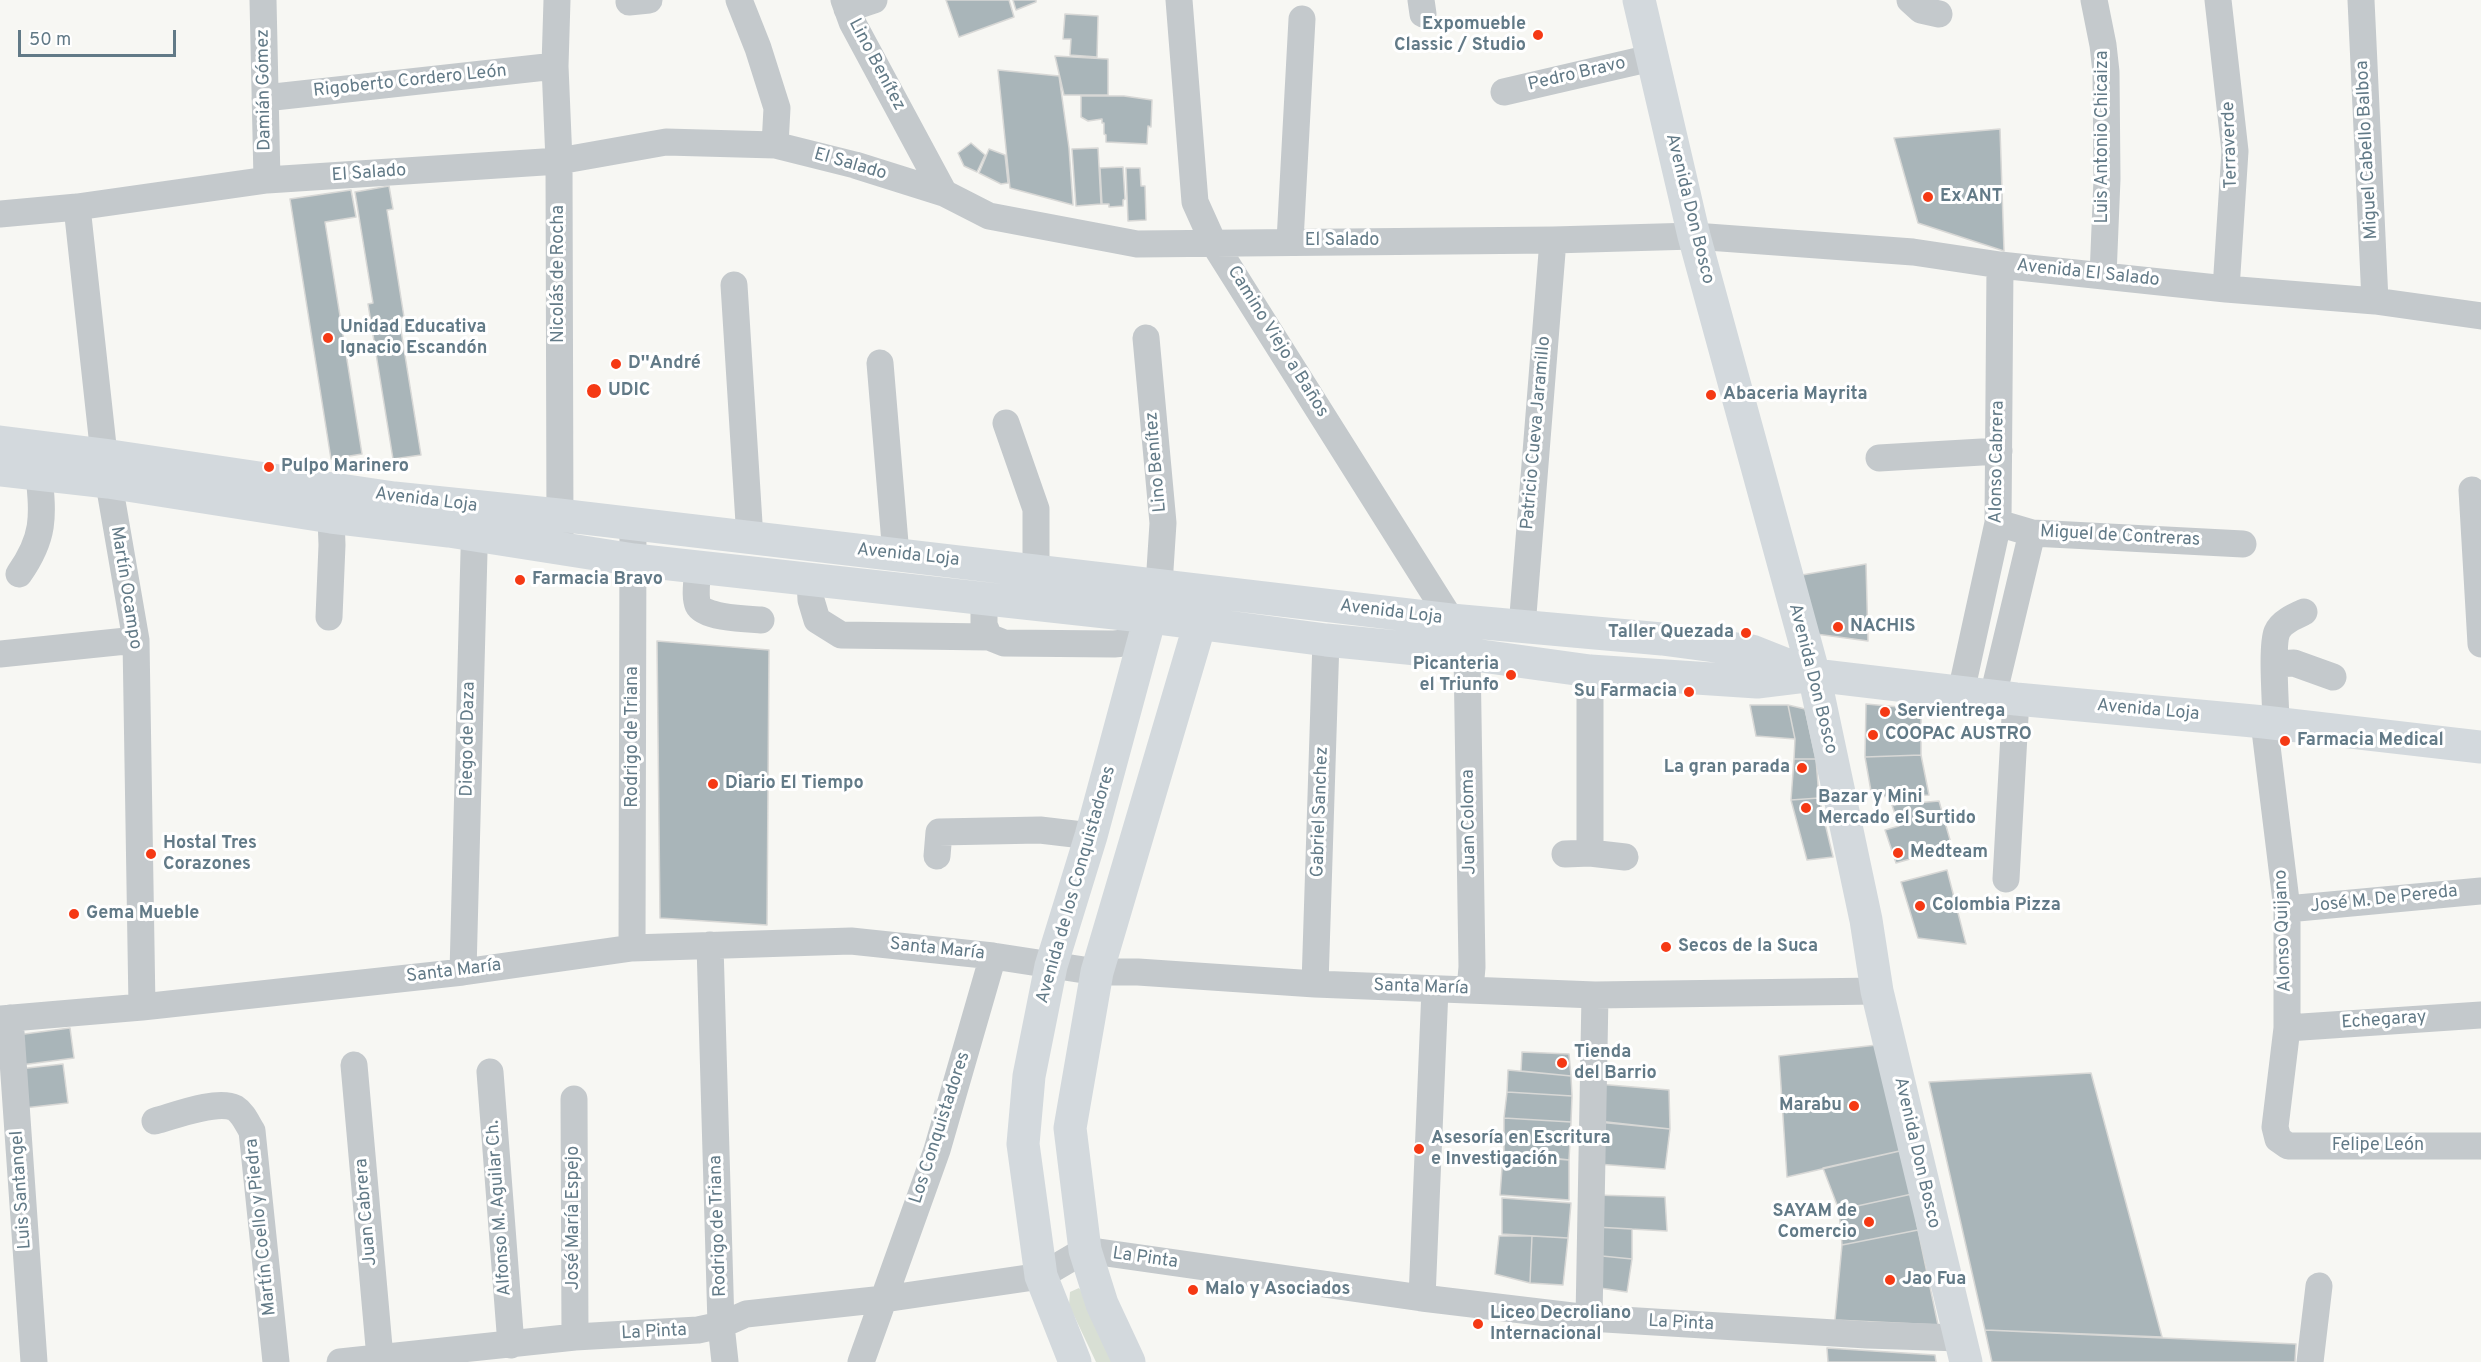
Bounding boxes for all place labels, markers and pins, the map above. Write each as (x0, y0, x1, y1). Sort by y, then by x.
place label: Expomueble Classic / Studio (1394, 14, 1526, 57)
marker: Expomueble Classic / Studio (1531, 28, 1545, 42)
place label: Ex ANT (1940, 186, 2003, 208)
marker: Ex ANT (1921, 190, 1935, 204)
place label: Unidad Educativa Ignacio Escandón (340, 317, 487, 360)
marker: Unidad Educativa Ignacio Escandón (321, 331, 335, 345)
place label: D''André (628, 353, 701, 375)
marker: D''André (609, 357, 623, 371)
place label: UDIC (608, 380, 650, 402)
marker: UDIC (585, 382, 603, 400)
place label: Abaceria Mayrita (1723, 384, 1868, 406)
marker: Abaceria Mayrita (1704, 388, 1718, 402)
place label: Pulpo Marinero (281, 456, 409, 478)
marker: Pulpo Marinero (262, 460, 276, 474)
place label: Farmacia Bravo (532, 569, 663, 591)
marker: Farmacia Bravo (513, 573, 527, 587)
place label: NACHIS (1850, 616, 1916, 638)
marker: NACHIS (1831, 620, 1845, 634)
place label: Taller Quezada (1608, 622, 1734, 644)
marker: Taller Quezada (1739, 626, 1753, 640)
place label: Picanteria el Triunfo (1413, 654, 1499, 696)
marker: Picanteria el Triunfo (1504, 668, 1518, 682)
place label: Su Farmacia (1574, 681, 1677, 703)
marker: Su Farmacia (1682, 685, 1696, 699)
place label: Servientrega (1897, 701, 2005, 723)
marker: Servientrega (1878, 705, 1892, 719)
place label: COOPAC AUSTRO (1885, 724, 2032, 746)
marker: COOPAC AUSTRO (1866, 728, 1880, 742)
place label: Farmacia Medical (2297, 730, 2444, 752)
marker: Farmacia Medical (2278, 734, 2292, 748)
place label: La gran parada (1664, 757, 1790, 779)
marker: La gran parada (1795, 761, 1809, 775)
place label: Diario El Tiempo (725, 773, 864, 795)
marker: Diario El Tiempo (706, 777, 720, 791)
place label: Bazar y Mini Mercado el Surtido (1818, 787, 1976, 830)
marker: Bazar y Mini Mercado el Surtido (1799, 801, 1813, 815)
place label: Hostal Tres Corazones (163, 833, 257, 876)
place label: Medteam (1910, 842, 1988, 864)
marker: Medteam (1891, 846, 1905, 860)
marker: Hostal Tres Corazones (144, 847, 158, 861)
place label: Colombia Pizza (1932, 895, 2061, 917)
marker: Colombia Pizza (1913, 899, 1927, 913)
place label: Gema Mueble (86, 903, 199, 925)
marker: Gema Mueble (67, 907, 81, 921)
place label: Secos de la Suca (1678, 936, 1818, 958)
marker: Secos de la Suca (1659, 940, 1673, 954)
place label: Tienda del Barrio (1574, 1042, 1657, 1084)
marker: Tienda del Barrio (1555, 1056, 1569, 1070)
place label: Marabu (1779, 1095, 1842, 1117)
marker: Marabu (1847, 1099, 1861, 1113)
place label: Asesoría en Escritura e Investigación (1431, 1128, 1610, 1170)
marker: Asesoría en Escritura e Investigación (1412, 1142, 1426, 1156)
place label: SAYAM de Comercio (1773, 1201, 1857, 1244)
marker: SAYAM de Comercio (1862, 1215, 1876, 1229)
place label: Jao Fua (1902, 1269, 1966, 1291)
marker: Jao Fua (1883, 1273, 1897, 1287)
place label: Malo y Asociados (1205, 1279, 1350, 1301)
marker: Malo y Asociados (1186, 1283, 1200, 1297)
place label: Liceo Decroliano Internacional (1490, 1303, 1631, 1346)
marker: Liceo Decroliano Internacional (1471, 1317, 1485, 1331)

